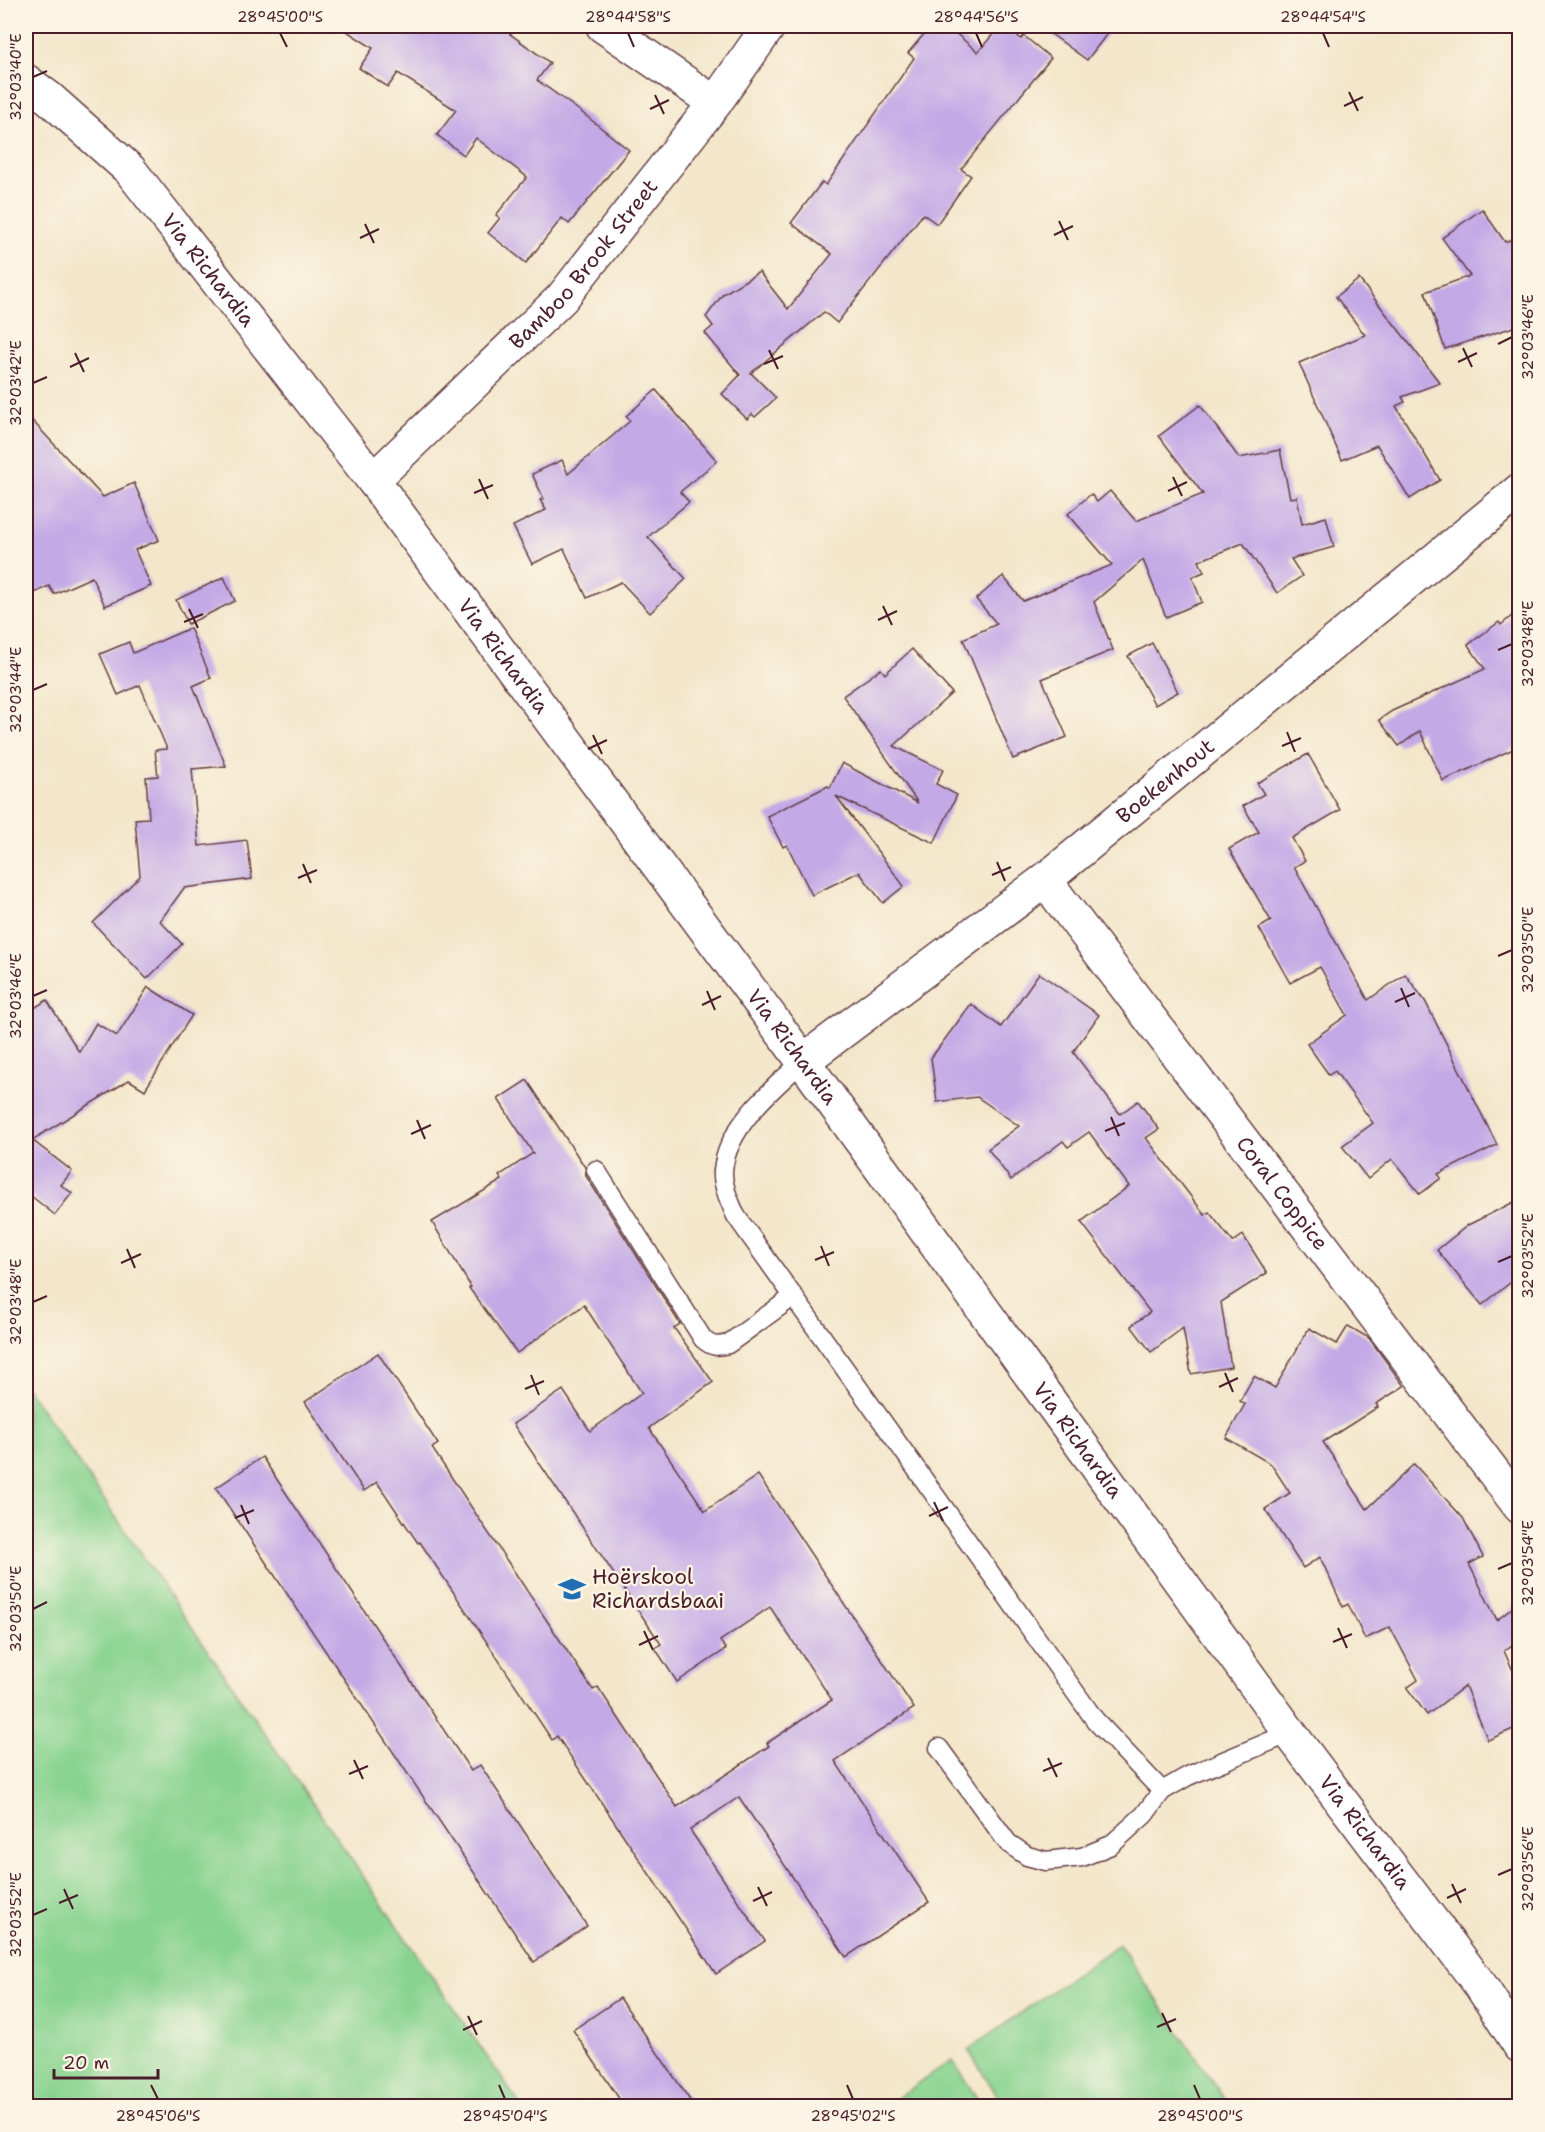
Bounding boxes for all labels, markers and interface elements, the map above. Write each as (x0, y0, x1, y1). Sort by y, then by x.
text: 28°45'00"S (237, 7, 323, 27)
text: 28°44'58"S (585, 7, 671, 27)
text: 28°44'56"S (933, 7, 1019, 27)
text: 28°44'54"S (1280, 7, 1366, 27)
text: 32°03'40"E (6, 33, 26, 121)
street label: Bamboo Brook Street (503, 173, 664, 355)
street label: Via Richardia (155, 207, 262, 333)
text: 32°03'46"E (1518, 294, 1538, 380)
text: 32°03'42"E (6, 340, 26, 426)
street label: Via Richardia (451, 593, 555, 720)
text: 32°03'48"E (1518, 601, 1538, 687)
text: 32°03'44"E (6, 647, 26, 733)
street label: Boekenhout (1110, 732, 1220, 830)
text: 32°03'50"E (1518, 907, 1538, 993)
text: 32°03'46"E (6, 953, 26, 1039)
street label: Via Richardia (740, 983, 844, 1110)
street label: Coral Coppice (1230, 1130, 1335, 1256)
text: 32°03'52"E (1518, 1213, 1538, 1299)
text: 32°03'48"E (6, 1259, 26, 1345)
street label: Via Richardia (1026, 1377, 1129, 1504)
text: 32°03'54"E (1518, 1520, 1538, 1606)
place label: Hoërskool Richardsbaai (592, 1563, 724, 1615)
text: 32°03'50"E (6, 1566, 26, 1652)
school or university icon: Hoërskool Richardsbaai (557, 1574, 587, 1604)
street label: Via Richardia (1313, 1769, 1417, 1895)
text: 32°03'56"E (1518, 1826, 1538, 1912)
text: 32°03'52"E (6, 1872, 26, 1958)
scale bar (54, 2042, 158, 2080)
text: 20 m (63, 2051, 109, 2075)
text: 28°45'06"S (116, 2106, 200, 2126)
text: 28°45'04"S (462, 2106, 548, 2126)
text: 28°45'02"S (811, 2106, 895, 2126)
text: 28°45'00"S (1157, 2106, 1243, 2126)

